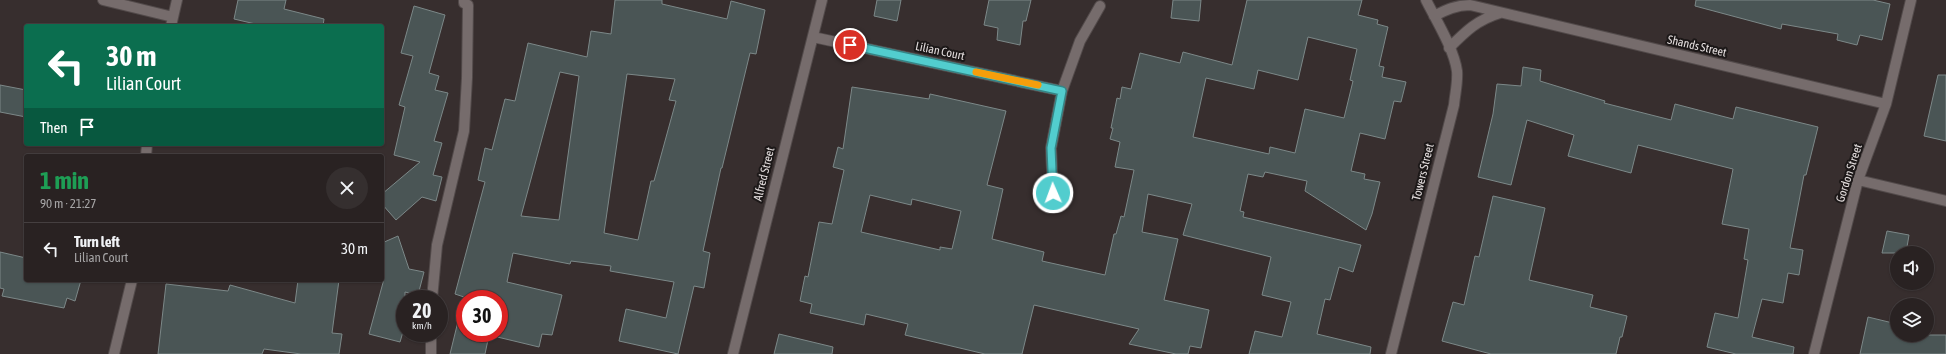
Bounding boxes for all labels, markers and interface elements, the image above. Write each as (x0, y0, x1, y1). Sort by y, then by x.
pin (833, 28, 867, 62)
street label: Shands Street (1666, 32, 1728, 60)
icon: arrive (839, 34, 861, 56)
street label: Lilian Court (914, 39, 966, 63)
icon: left (40, 40, 92, 92)
text: 30 m (106, 40, 156, 72)
text: Lilian Court (106, 73, 181, 94)
icon: arrive (76, 116, 98, 138)
text: Then (40, 119, 68, 136)
street label: Towers Street (1409, 141, 1437, 202)
street label: Gordon Street (1833, 141, 1865, 204)
street label: Alfred Street (751, 145, 778, 202)
text: 1 min (40, 167, 89, 194)
button: close (326, 167, 368, 209)
position arrow (1032, 172, 1074, 214)
text: 90 m · 21:27 (40, 196, 96, 211)
text: Turn left (74, 233, 120, 250)
icon: left (40, 238, 62, 260)
text: 30 m (341, 240, 368, 257)
map controls (1890, 246, 1934, 342)
button: sound (1890, 246, 1934, 290)
text: Lilian Court (74, 250, 128, 265)
speed limit sign: 30 (456, 290, 508, 342)
button: layers (1890, 298, 1934, 342)
text: 20 (413, 299, 431, 322)
text: km/h (412, 320, 432, 331)

